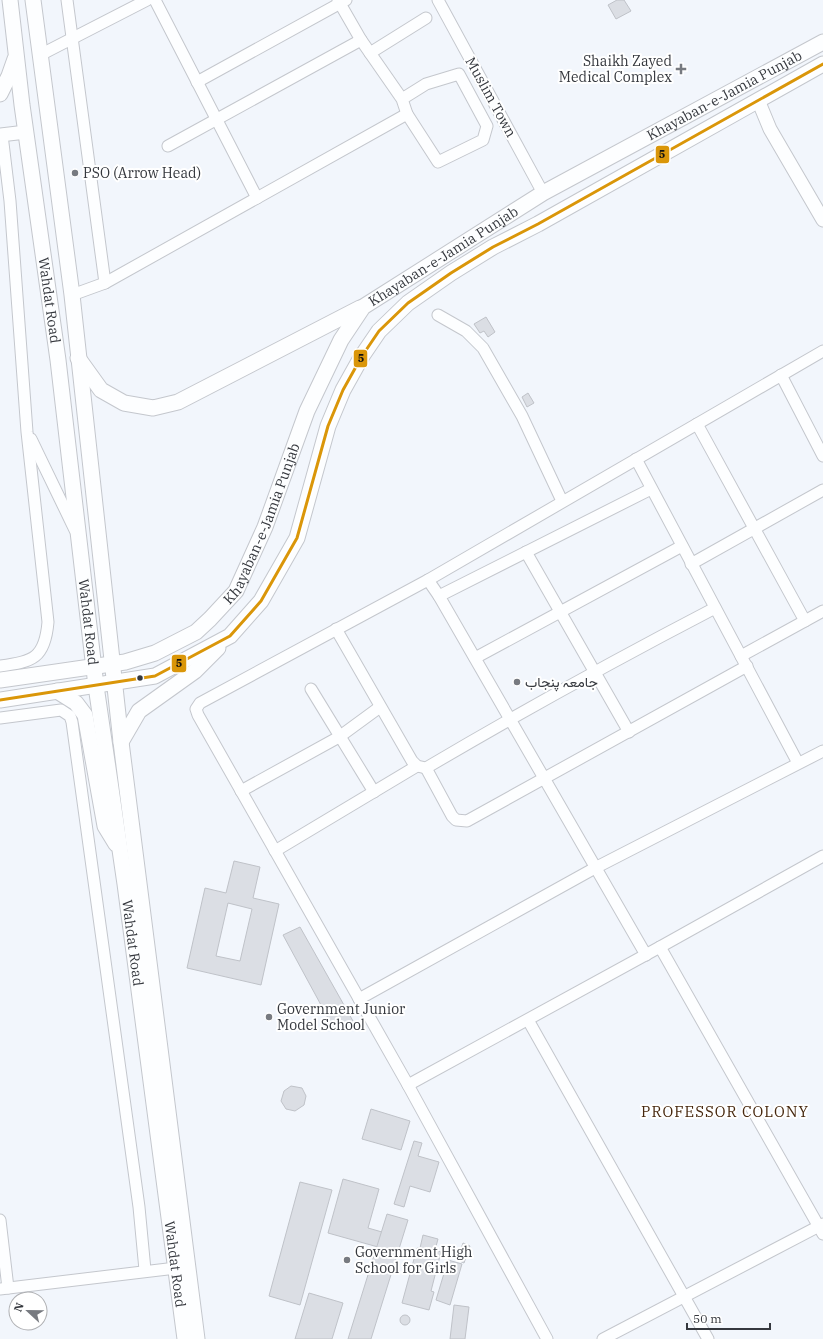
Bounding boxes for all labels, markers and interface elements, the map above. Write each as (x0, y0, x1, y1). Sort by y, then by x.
street label: Khayaban-e-Jamia Punjab (644, 46, 805, 144)
place label: Shaikh Zayed Medical Complex (559, 52, 672, 86)
street label: Muslim Town (462, 54, 520, 140)
marker: Shaikh Zayed Medical Complex (675, 63, 687, 75)
line badge: 5 (655, 145, 670, 164)
text: 5 (659, 147, 665, 161)
place label: PSO (Arrow Head) (83, 164, 201, 182)
marker: PSO (Arrow Head) (70, 168, 80, 178)
street label: Khayaban-e-Jamia Punjab (365, 202, 521, 310)
street label: Wahdat Road (35, 256, 65, 345)
line badge: 5 (353, 349, 368, 368)
text: 5 (358, 351, 364, 365)
street label: Khayaban-e-Jamia Punjab (219, 441, 304, 608)
street label: Wahdat Road (75, 578, 103, 667)
line badge: 5 (171, 654, 187, 673)
text: 5 (176, 656, 182, 670)
unlabelled marker (135, 673, 145, 683)
place label: جامعہ پنجاب (525, 673, 598, 692)
marker: جامعہ پنجاب (512, 677, 522, 687)
street label: Wahdat Road (118, 899, 147, 988)
place label: Government Junior Model School (277, 1000, 406, 1034)
marker: Government Junior Model School (264, 1012, 274, 1022)
district label: PROFESSOR COLONY (641, 1102, 809, 1121)
street label: Wahdat Road (161, 1220, 190, 1309)
place label: Government High School for Girls (355, 1243, 473, 1277)
marker: Government High School for Girls (342, 1255, 352, 1265)
north arrow (8, 1291, 48, 1331)
text: N (11, 1300, 27, 1314)
scale bar (687, 1305, 770, 1331)
text: 50 m (693, 1311, 722, 1326)

